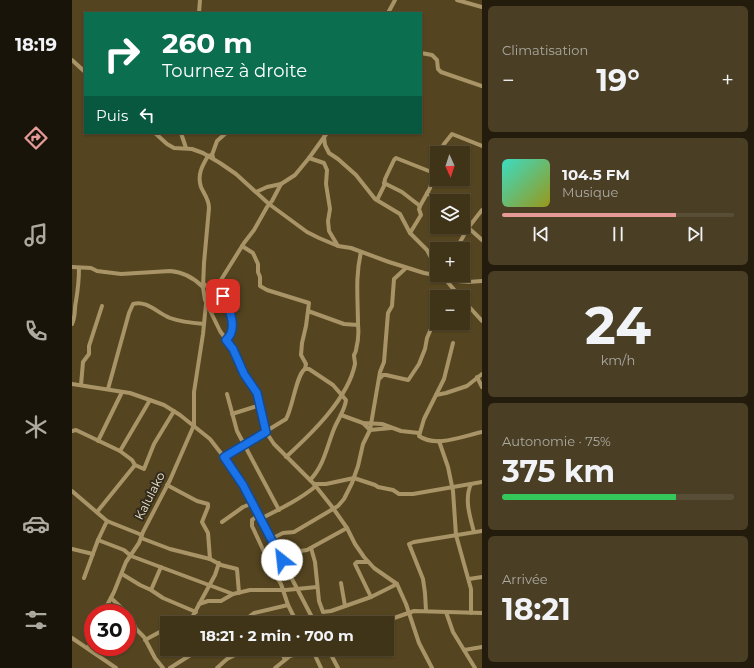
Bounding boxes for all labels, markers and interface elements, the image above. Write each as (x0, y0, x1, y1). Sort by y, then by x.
text: 260 m (162, 26, 253, 60)
icon: right (96, 28, 148, 80)
text: 18:19 (15, 34, 57, 56)
text: Climatisation (502, 42, 588, 58)
text: Tournez à droite (162, 60, 307, 82)
text: 19° (596, 62, 640, 99)
text: − (502, 67, 515, 94)
text: + (721, 67, 734, 94)
icon: left (136, 104, 158, 126)
text: Puis (96, 106, 128, 125)
icon: directions (22, 124, 50, 152)
north arrow (430, 146, 470, 186)
map controls (430, 146, 470, 330)
text: 104.5 FM (562, 165, 630, 184)
text: Musique (562, 184, 618, 200)
button: layers (430, 194, 470, 234)
icon: music (22, 221, 50, 249)
icon: previous (530, 223, 552, 245)
icon: pause (607, 223, 629, 245)
icon: next (684, 223, 706, 245)
button: + (430, 242, 470, 282)
pin (206, 279, 240, 313)
icon: arrive (212, 285, 234, 307)
button: − (430, 290, 470, 330)
text: 24 (585, 294, 651, 357)
icon: phone (22, 317, 50, 345)
text: km/h (601, 352, 635, 368)
icon: climate (22, 413, 50, 441)
text: Autonomie · 75% (502, 433, 611, 449)
text: 375 km (502, 453, 615, 490)
street label: Kalulako (131, 469, 168, 522)
icon: car (22, 510, 50, 538)
position arrow (261, 539, 303, 581)
text: Arrivée (502, 571, 548, 587)
text: 18:21 (502, 591, 571, 628)
speed limit sign: 30 (84, 604, 136, 656)
icon: filters (22, 606, 50, 634)
text: 18:21 · 2 min · 700 m (200, 626, 354, 645)

